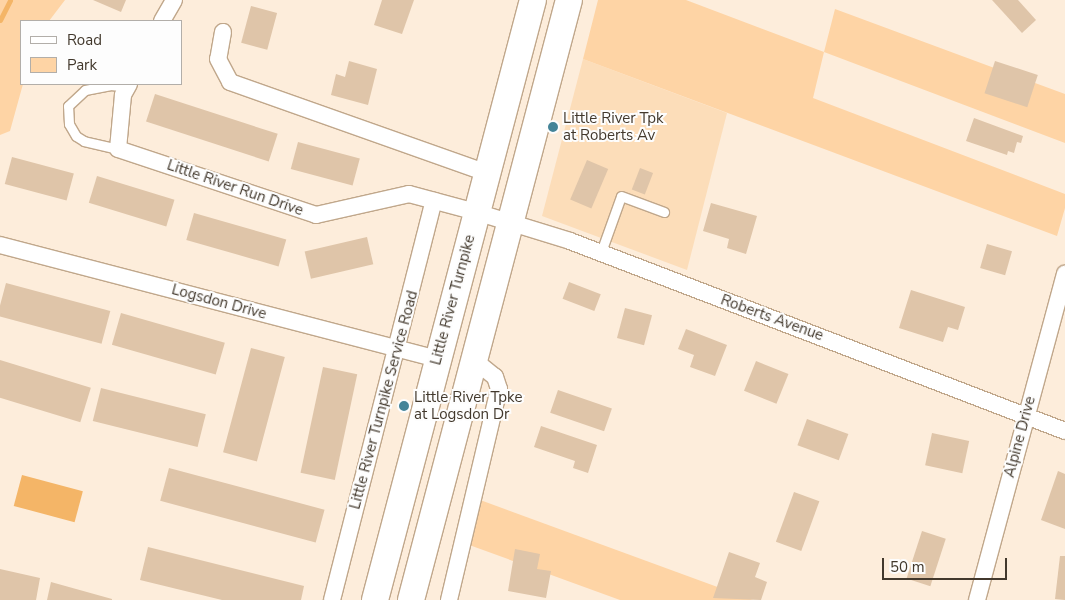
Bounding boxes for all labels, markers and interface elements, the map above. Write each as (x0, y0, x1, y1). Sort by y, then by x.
legend (20, 20, 182, 85)
text: Road (67, 30, 102, 50)
text: Park (67, 55, 97, 75)
place label: Little River Tpk at Roberts Av (563, 109, 664, 144)
marker: Little River Tpk at Roberts Av (547, 121, 559, 133)
street label: Little River Run Drive (165, 156, 305, 220)
street label: Little River Turnpike (427, 233, 479, 367)
street label: Logsdon Drive (170, 281, 268, 323)
street label: Little River Turnpike Service Road (346, 289, 422, 511)
street label: Roberts Avenue (718, 291, 826, 345)
place label: Little River Tpke at Logsdon Dr (414, 388, 522, 423)
street label: Alpine Drive (1000, 394, 1040, 480)
marker: Little River Tpke at Logsdon Dr (398, 400, 410, 412)
scale bar (885, 548, 1010, 580)
text: 50 m (890, 557, 925, 577)

